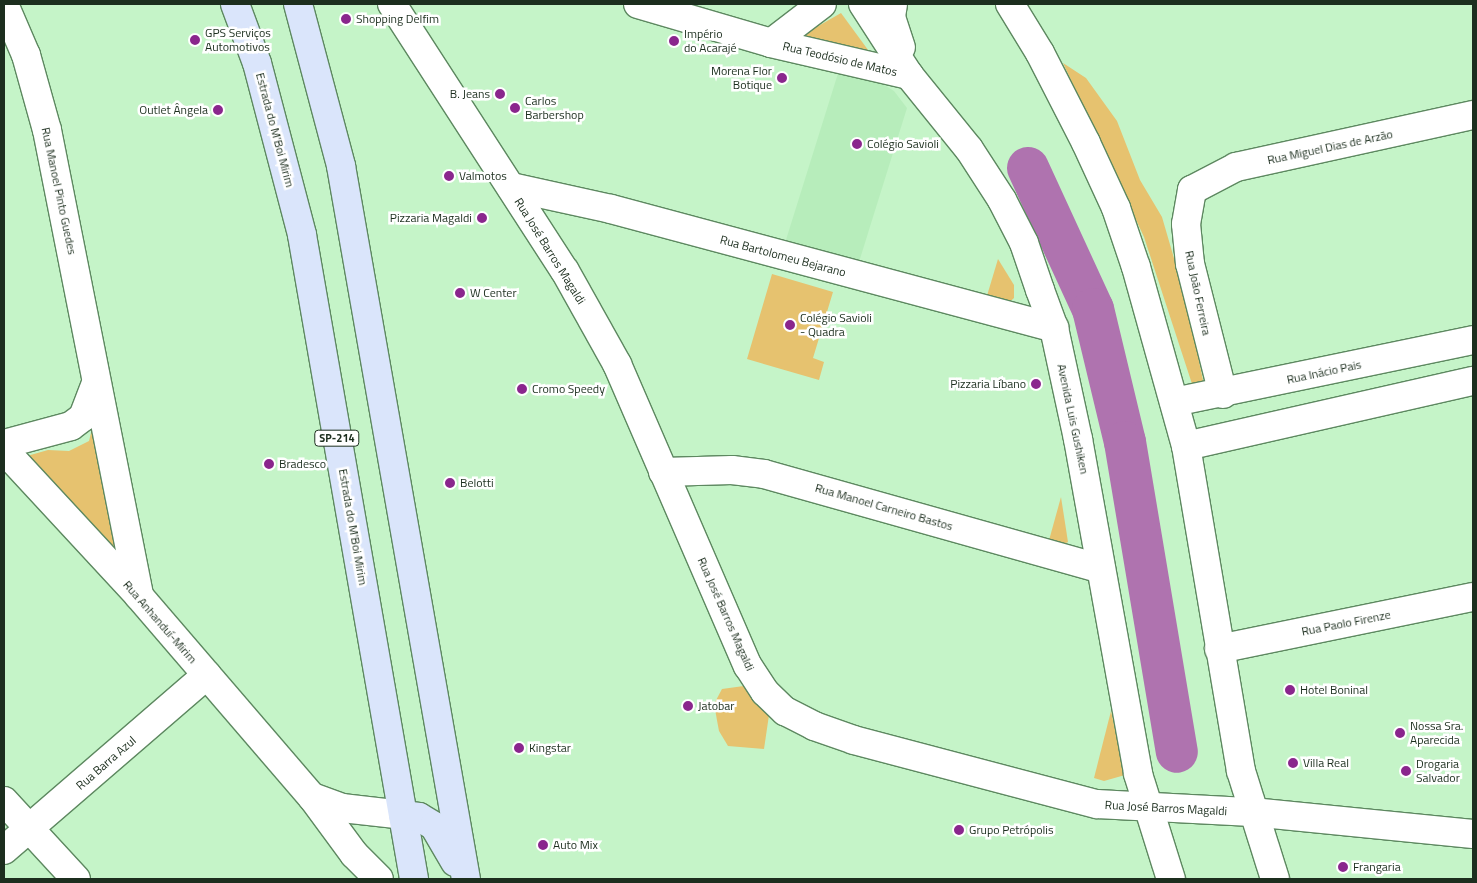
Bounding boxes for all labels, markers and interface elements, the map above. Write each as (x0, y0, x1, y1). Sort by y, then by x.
place label: Shopping Delfim (356, 12, 439, 26)
marker: Shopping Delfim (340, 13, 352, 25)
place label: GPS Serviços Automotivos (205, 26, 271, 54)
place label: Império do Acarajé (684, 27, 736, 55)
marker: GPS Serviços Automotivos (189, 34, 201, 46)
marker: Império do Acarajé (668, 35, 680, 47)
street label: Rua Teodósio de Matos (781, 39, 899, 79)
place label: Morena Flor Botique (711, 64, 772, 92)
street label: Estrada do M'Boi Mirim (253, 71, 297, 189)
marker: Morena Flor Botique (776, 72, 788, 84)
place label: B. Jeans (450, 87, 490, 101)
marker: B. Jeans (494, 88, 506, 100)
place label: Carlos Barbershop (525, 94, 584, 122)
marker: Carlos Barbershop (509, 102, 521, 114)
place label: Outlet Ângela (139, 103, 208, 117)
marker: Outlet Ângela (212, 104, 224, 116)
street label: Rua Manoel Pinto Guedes (38, 126, 80, 256)
street label: Rua Miguel Dias de Arzão (1266, 127, 1394, 167)
place label: Colégio Savioli (867, 137, 939, 151)
marker: Colégio Savioli (851, 138, 863, 150)
place label: Valmotos (459, 169, 507, 183)
marker: Valmotos (443, 170, 455, 182)
street label: Rua José Barros Magaldi (511, 195, 589, 307)
place label: Pizzaria Magaldi (390, 211, 472, 225)
marker: Pizzaria Magaldi (476, 212, 488, 224)
street label: Rua Bartolomeu Bejarano (718, 232, 848, 280)
street label: Rua João Ferreira (1182, 249, 1214, 337)
place label: W Center (470, 286, 517, 300)
marker: W Center (454, 287, 466, 299)
place label: Colégio Savioli - Quadra (800, 311, 872, 339)
marker: Colégio Savioli - Quadra (784, 319, 796, 331)
street label: Rua Inácio Pais (1285, 357, 1363, 387)
street label: Avenida Luis Gushiken (1054, 363, 1092, 475)
place label: Pizzaria Líbano (950, 377, 1026, 391)
marker: Pizzaria Líbano (1030, 378, 1042, 390)
place label: Cromo Speedy (532, 382, 605, 396)
marker: Cromo Speedy (516, 383, 528, 395)
road number: SP-214 (313, 429, 361, 446)
place label: Bradesco (279, 457, 326, 471)
marker: Bradesco (263, 458, 275, 470)
street label: Estrada do M'Boi Mirim (336, 468, 370, 586)
place label: Belotti (460, 476, 494, 490)
marker: Belotti (444, 477, 456, 489)
street label: Rua Manoel Carneiro Bastos (813, 480, 955, 534)
street label: Rua José Barros Magaldi (694, 555, 758, 673)
street label: Rua Anhanduí-Mirim (120, 578, 200, 666)
street label: Rua Paolo Firenze (1300, 607, 1392, 639)
place label: Hotel Boninal (1300, 683, 1368, 697)
marker: Hotel Boninal (1284, 684, 1296, 696)
place label: Jatobar (698, 699, 735, 713)
marker: Jatobar (682, 700, 694, 712)
place label: Nossa Sra. Aparecida (1410, 719, 1463, 747)
marker: Nossa Sra. Aparecida (1394, 727, 1406, 739)
street label: Rua Barra Azul (73, 733, 139, 793)
place label: Kingstar (529, 741, 571, 755)
marker: Kingstar (513, 742, 525, 754)
place label: Villa Real (1303, 756, 1349, 770)
marker: Villa Real (1287, 757, 1299, 769)
place label: Drogaria Salvador (1416, 757, 1460, 785)
marker: Drogaria Salvador (1400, 765, 1412, 777)
street label: Rua José Barros Magaldi (1104, 798, 1228, 818)
place label: Grupo Petrópolis (969, 823, 1054, 837)
marker: Grupo Petrópolis (953, 824, 965, 836)
place label: Auto Mix (553, 838, 598, 852)
marker: Auto Mix (537, 839, 549, 851)
place label: Frangaria (1353, 860, 1401, 874)
marker: Frangaria (1337, 861, 1349, 873)

